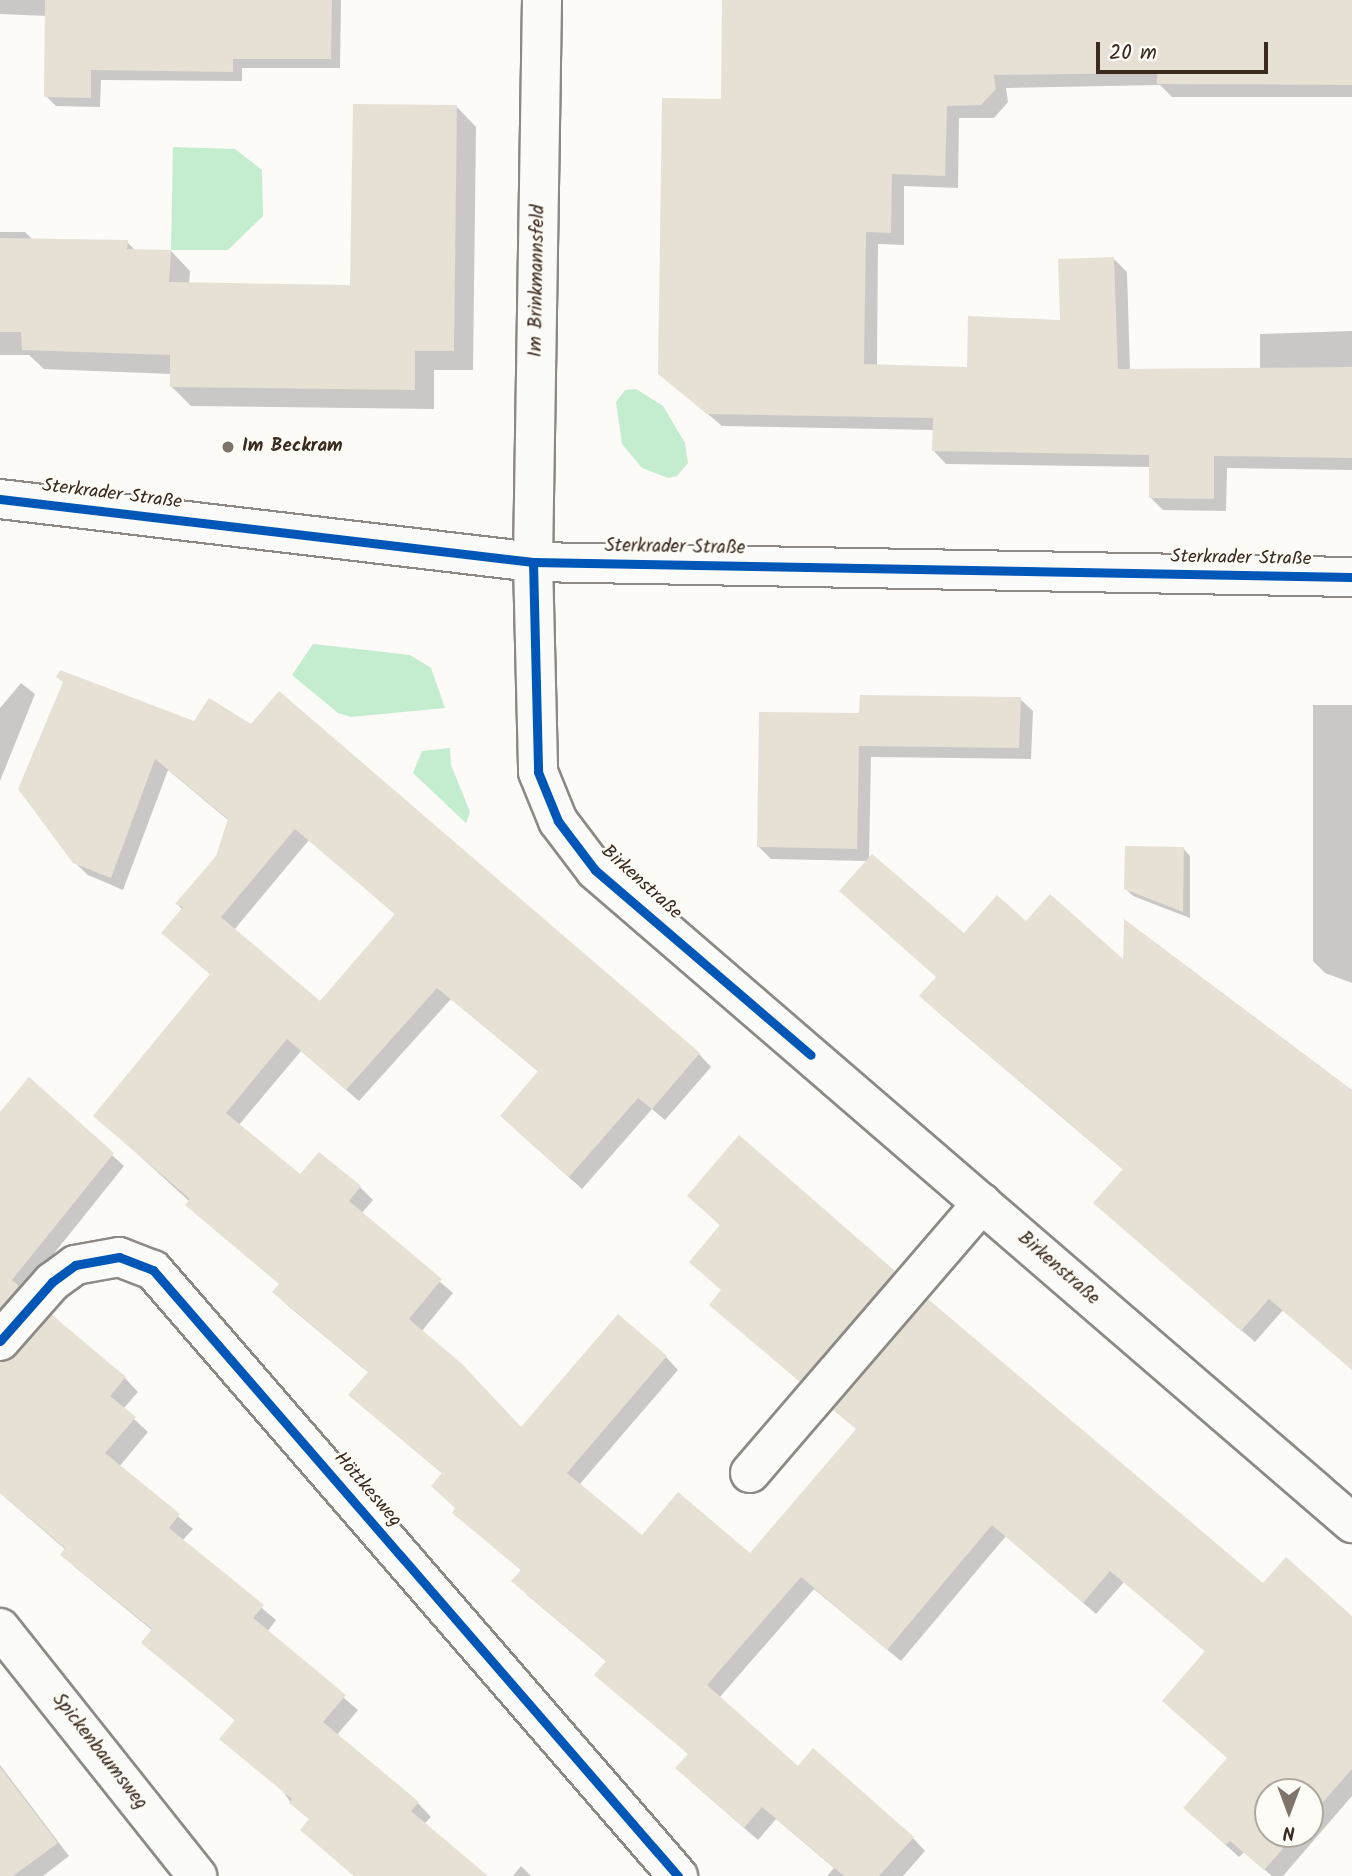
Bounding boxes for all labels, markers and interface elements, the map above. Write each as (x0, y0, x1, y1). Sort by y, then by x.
scale bar (1100, 28, 1272, 72)
text: 20 m (1109, 37, 1157, 70)
street label: Im Brinkmannsfeld (525, 204, 551, 358)
place label: Im Beckram (242, 436, 343, 458)
marker: Im Beckram (220, 439, 236, 455)
street label: Sterkrader Straße (41, 475, 183, 515)
street label: Sterkrader Straße (604, 535, 746, 561)
street label: Sterkrader Straße (1170, 546, 1312, 572)
street label: Birkenstraße (596, 841, 686, 925)
street label: Birkenstraße (1012, 1227, 1104, 1311)
street label: Höttkesweg (328, 1448, 406, 1532)
street label: Spickenbaumsweg (47, 1689, 151, 1815)
north arrow (1254, 1778, 1324, 1848)
text: N (1283, 1817, 1295, 1847)

